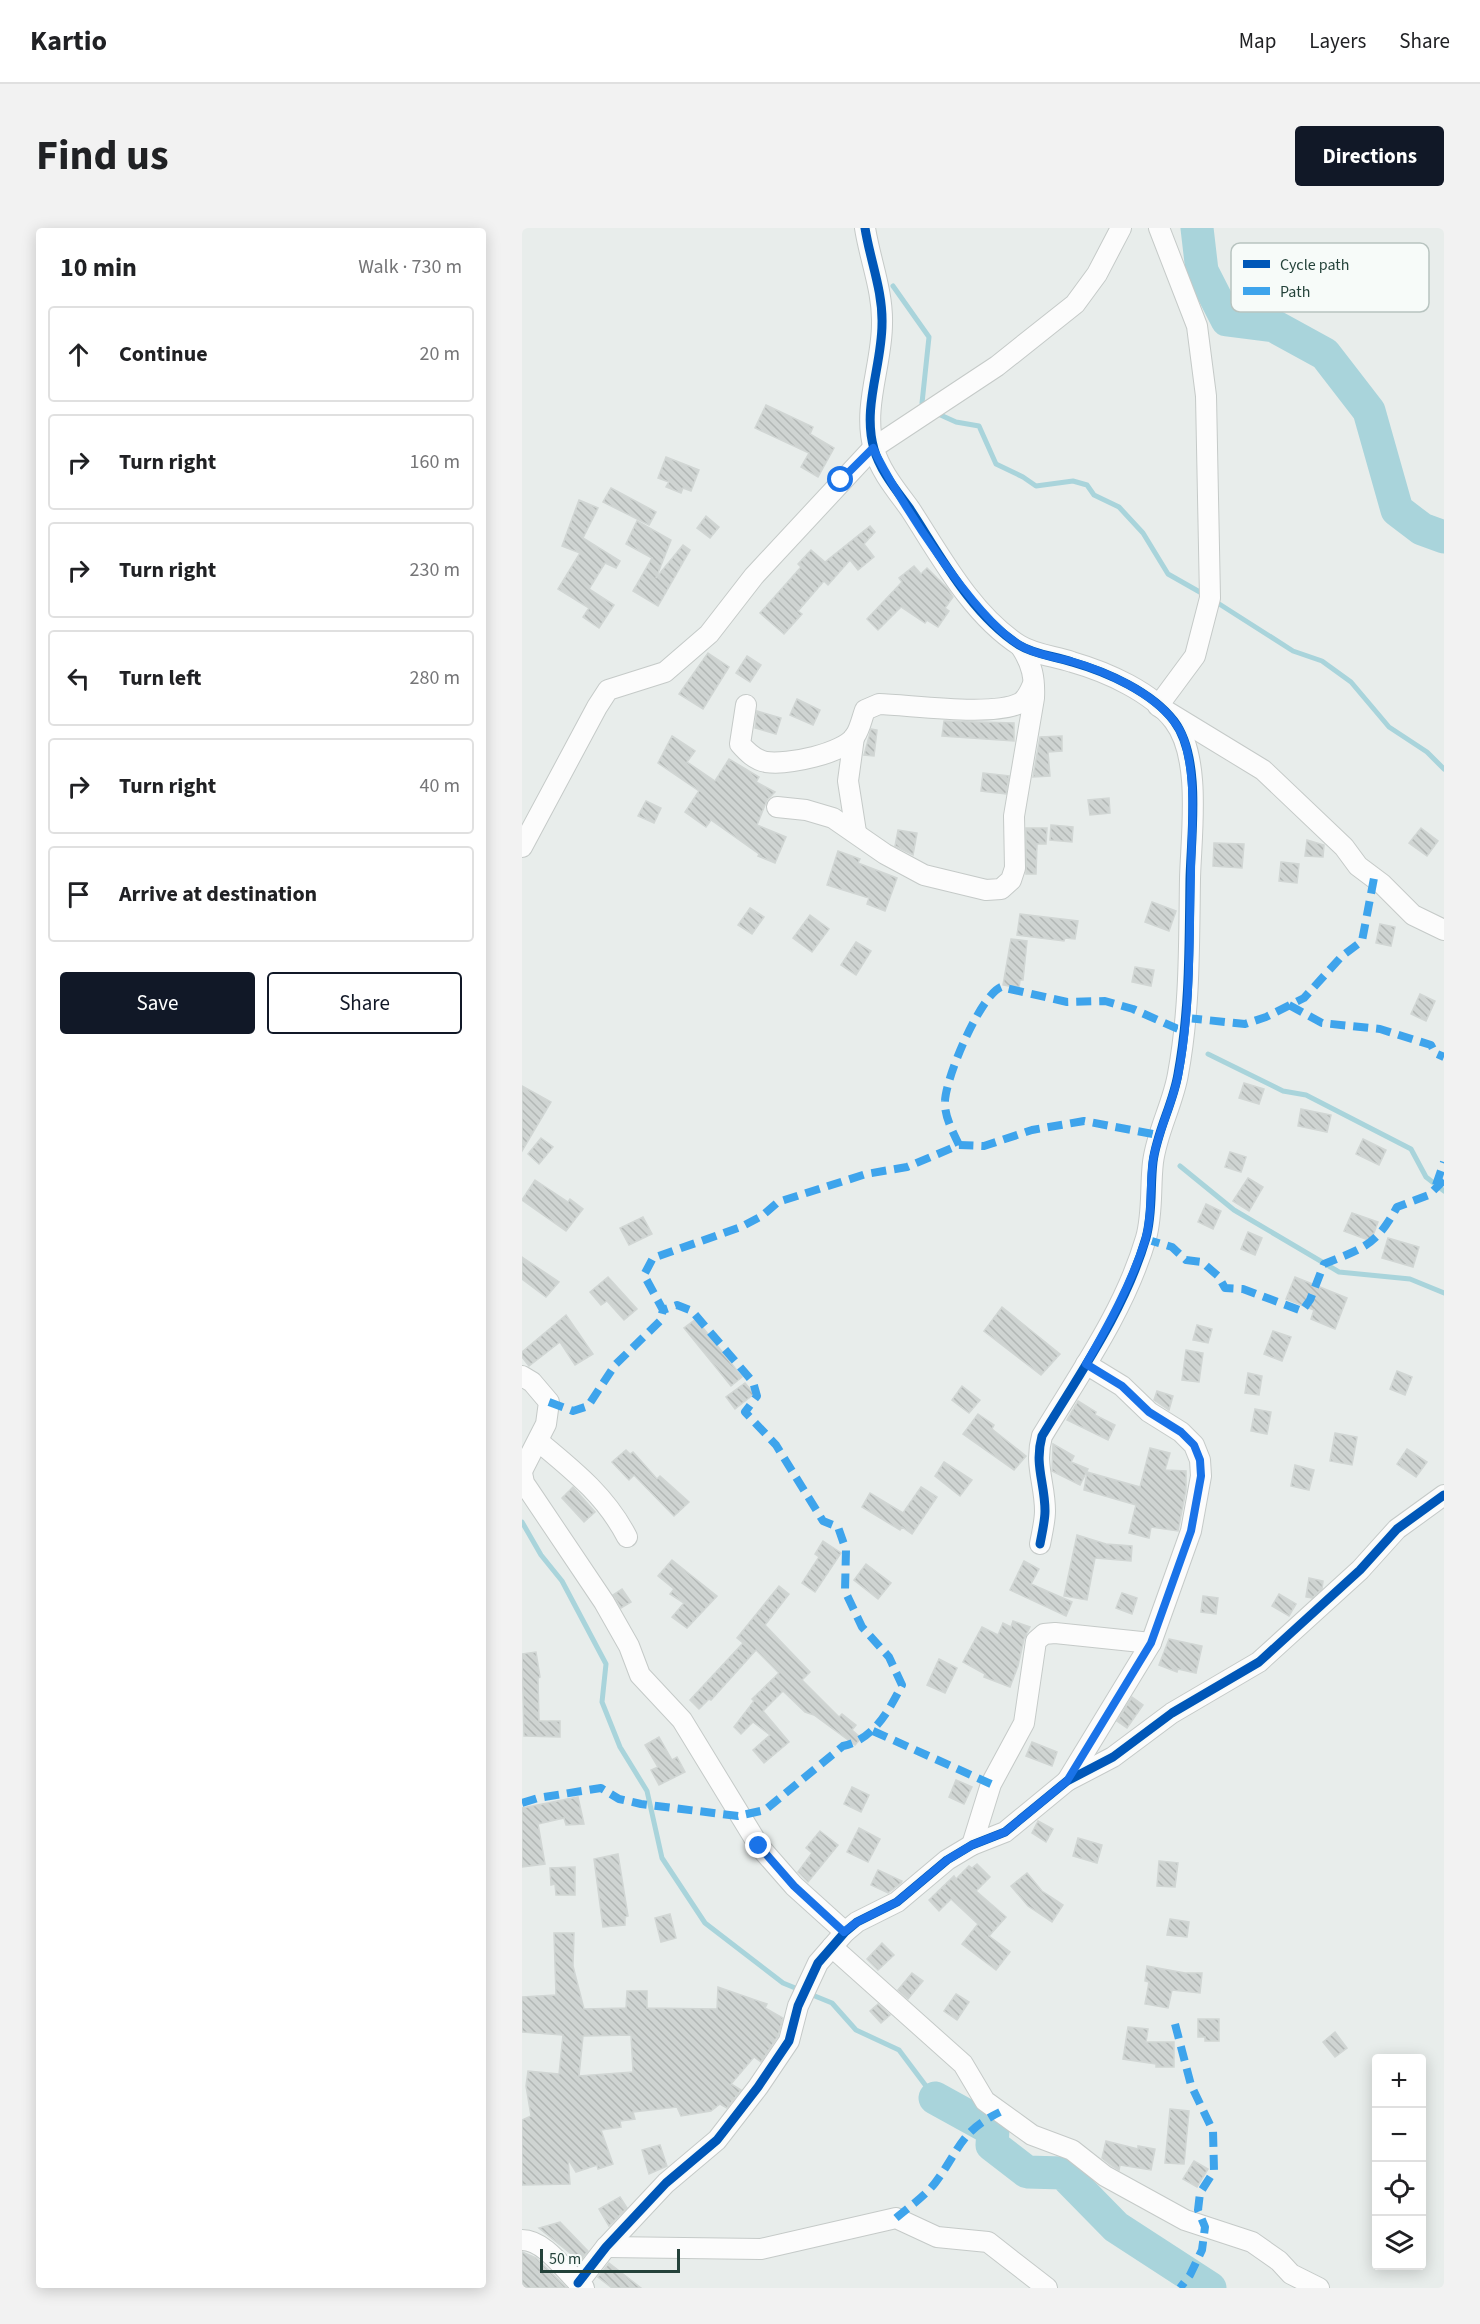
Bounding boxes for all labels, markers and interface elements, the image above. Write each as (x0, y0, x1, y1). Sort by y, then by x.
text: Kartio (30, 21, 107, 61)
text: Map (1239, 26, 1276, 56)
text: Layers (1309, 26, 1366, 56)
text: Share (1399, 26, 1450, 56)
text: Find us (36, 126, 169, 186)
button: Directions (1295, 126, 1444, 186)
legend (1231, 243, 1429, 312)
text: 10 min (60, 249, 137, 286)
text: Walk · 730 m (358, 253, 462, 281)
text: Cycle path (1280, 254, 1349, 276)
text: Path (1280, 281, 1310, 303)
icon: ahead (62, 338, 95, 371)
text: Continue (119, 338, 208, 370)
text: 20 m (420, 340, 460, 368)
icon: right (62, 446, 95, 479)
text: Turn right (119, 446, 216, 478)
text: 160 m (410, 448, 460, 476)
route start (827, 466, 853, 492)
icon: right (62, 554, 95, 587)
text: Turn right (119, 554, 216, 586)
text: 230 m (410, 556, 460, 584)
icon: left (62, 662, 95, 695)
text: Turn left (119, 662, 201, 694)
text: 280 m (410, 664, 460, 692)
icon: right (62, 770, 95, 803)
text: Turn right (119, 770, 216, 802)
text: 40 m (420, 772, 460, 800)
icon: arrive (62, 878, 95, 911)
text: Arrive at destination (119, 878, 317, 910)
button: Save (60, 972, 255, 1034)
button: Share (267, 972, 462, 1034)
route end (745, 1832, 771, 1858)
map controls (1372, 2054, 1426, 2270)
button: + (1372, 2054, 1426, 2108)
button: − (1372, 2108, 1426, 2162)
button: locate (1372, 2162, 1426, 2216)
button: layers (1372, 2216, 1426, 2270)
scale bar (540, 2246, 680, 2274)
text: 50 m (549, 2248, 581, 2270)

